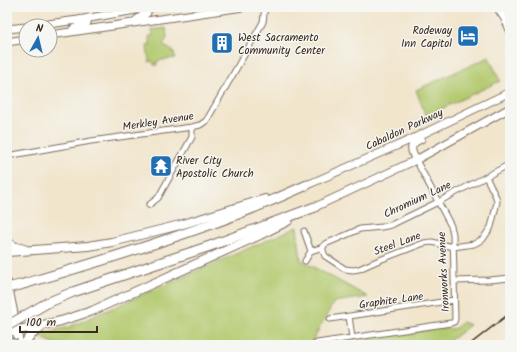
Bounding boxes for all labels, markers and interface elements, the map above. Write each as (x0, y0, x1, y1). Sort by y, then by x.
north arrow (18, 18, 58, 58)
text: N (35, 20, 44, 38)
place label: Rodeway Inn Capitol (401, 22, 453, 53)
hotel icon: Rodeway Inn Capitol (455, 23, 481, 49)
place label: West Sacramento Community Center (238, 29, 326, 60)
building icon: West Sacramento Community Center (209, 30, 235, 56)
street label: Cabaldon Parkway (363, 104, 447, 156)
street label: Merkley Avenue (121, 107, 195, 137)
place label: River City Apostolic Church (176, 152, 254, 183)
temple icon: River City Apostolic Church (148, 153, 174, 179)
street label: Chromium Lane (381, 176, 454, 223)
street label: Steel Lane (371, 227, 424, 261)
street label: Ironworks Avenue (433, 231, 455, 313)
street label: Graphite Lane (358, 288, 425, 314)
scale bar (20, 308, 97, 334)
text: 100 m (26, 313, 57, 332)

